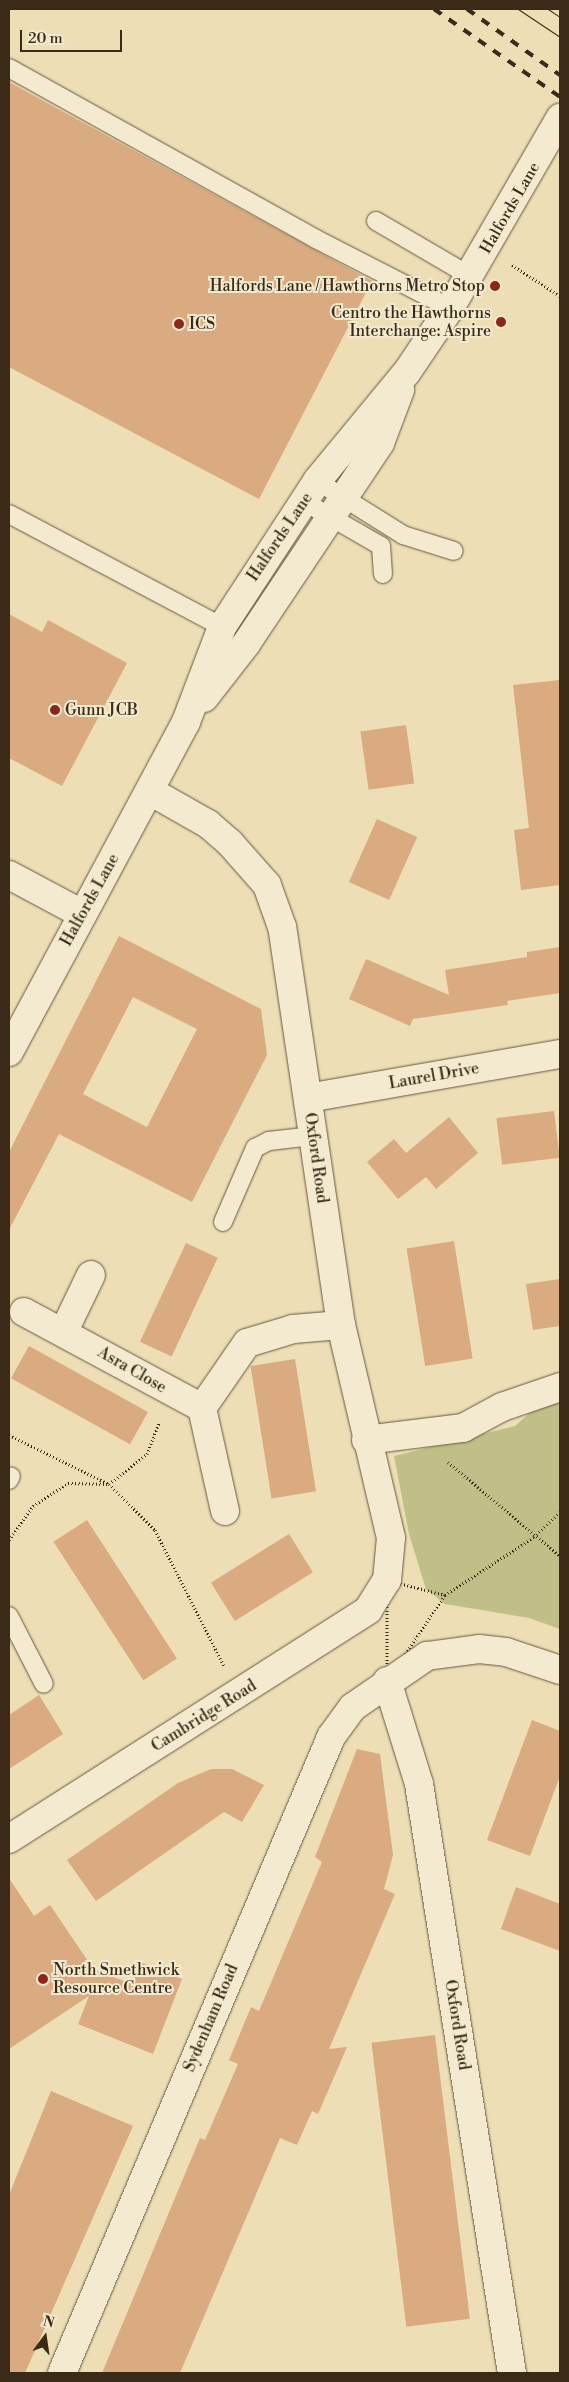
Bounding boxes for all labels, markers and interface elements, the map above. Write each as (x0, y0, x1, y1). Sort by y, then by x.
scale bar (22, 20, 125, 52)
text: 20 m (28, 29, 63, 48)
street label: Halfords Lane (476, 159, 544, 257)
place label: Halfords Lane / Hawthorns Metro Stop (210, 276, 485, 296)
marker: Halfords Lane / Hawthorns Metro Stop (489, 280, 501, 292)
place label: Centro the Hawthorns Interchange: Aspire (331, 303, 491, 341)
place label: ICS (189, 314, 215, 334)
marker: Centro the Hawthorns Interchange: Aspire (495, 316, 507, 328)
marker: ICS (173, 318, 185, 330)
street label: Halfords Lane (243, 489, 317, 585)
place label: Gunn JCB (65, 700, 138, 720)
marker: Gunn JCB (49, 704, 61, 716)
street label: Halfords Lane (57, 850, 123, 950)
street label: Laurel Drive (387, 1059, 481, 1093)
street label: Oxford Road (300, 1111, 332, 1205)
street label: Asra Close (94, 1343, 170, 1397)
street label: Cambridge Road (148, 1676, 260, 1756)
place label: North Smethwick Resource Centre (53, 1960, 179, 1998)
street label: Sydenham Road (180, 1961, 242, 2075)
marker: North Smethwick Resource Centre (37, 1973, 49, 1985)
street label: Oxford Road (440, 1978, 474, 2072)
north arrow (20, 2312, 70, 2362)
text: N (41, 2312, 56, 2333)

